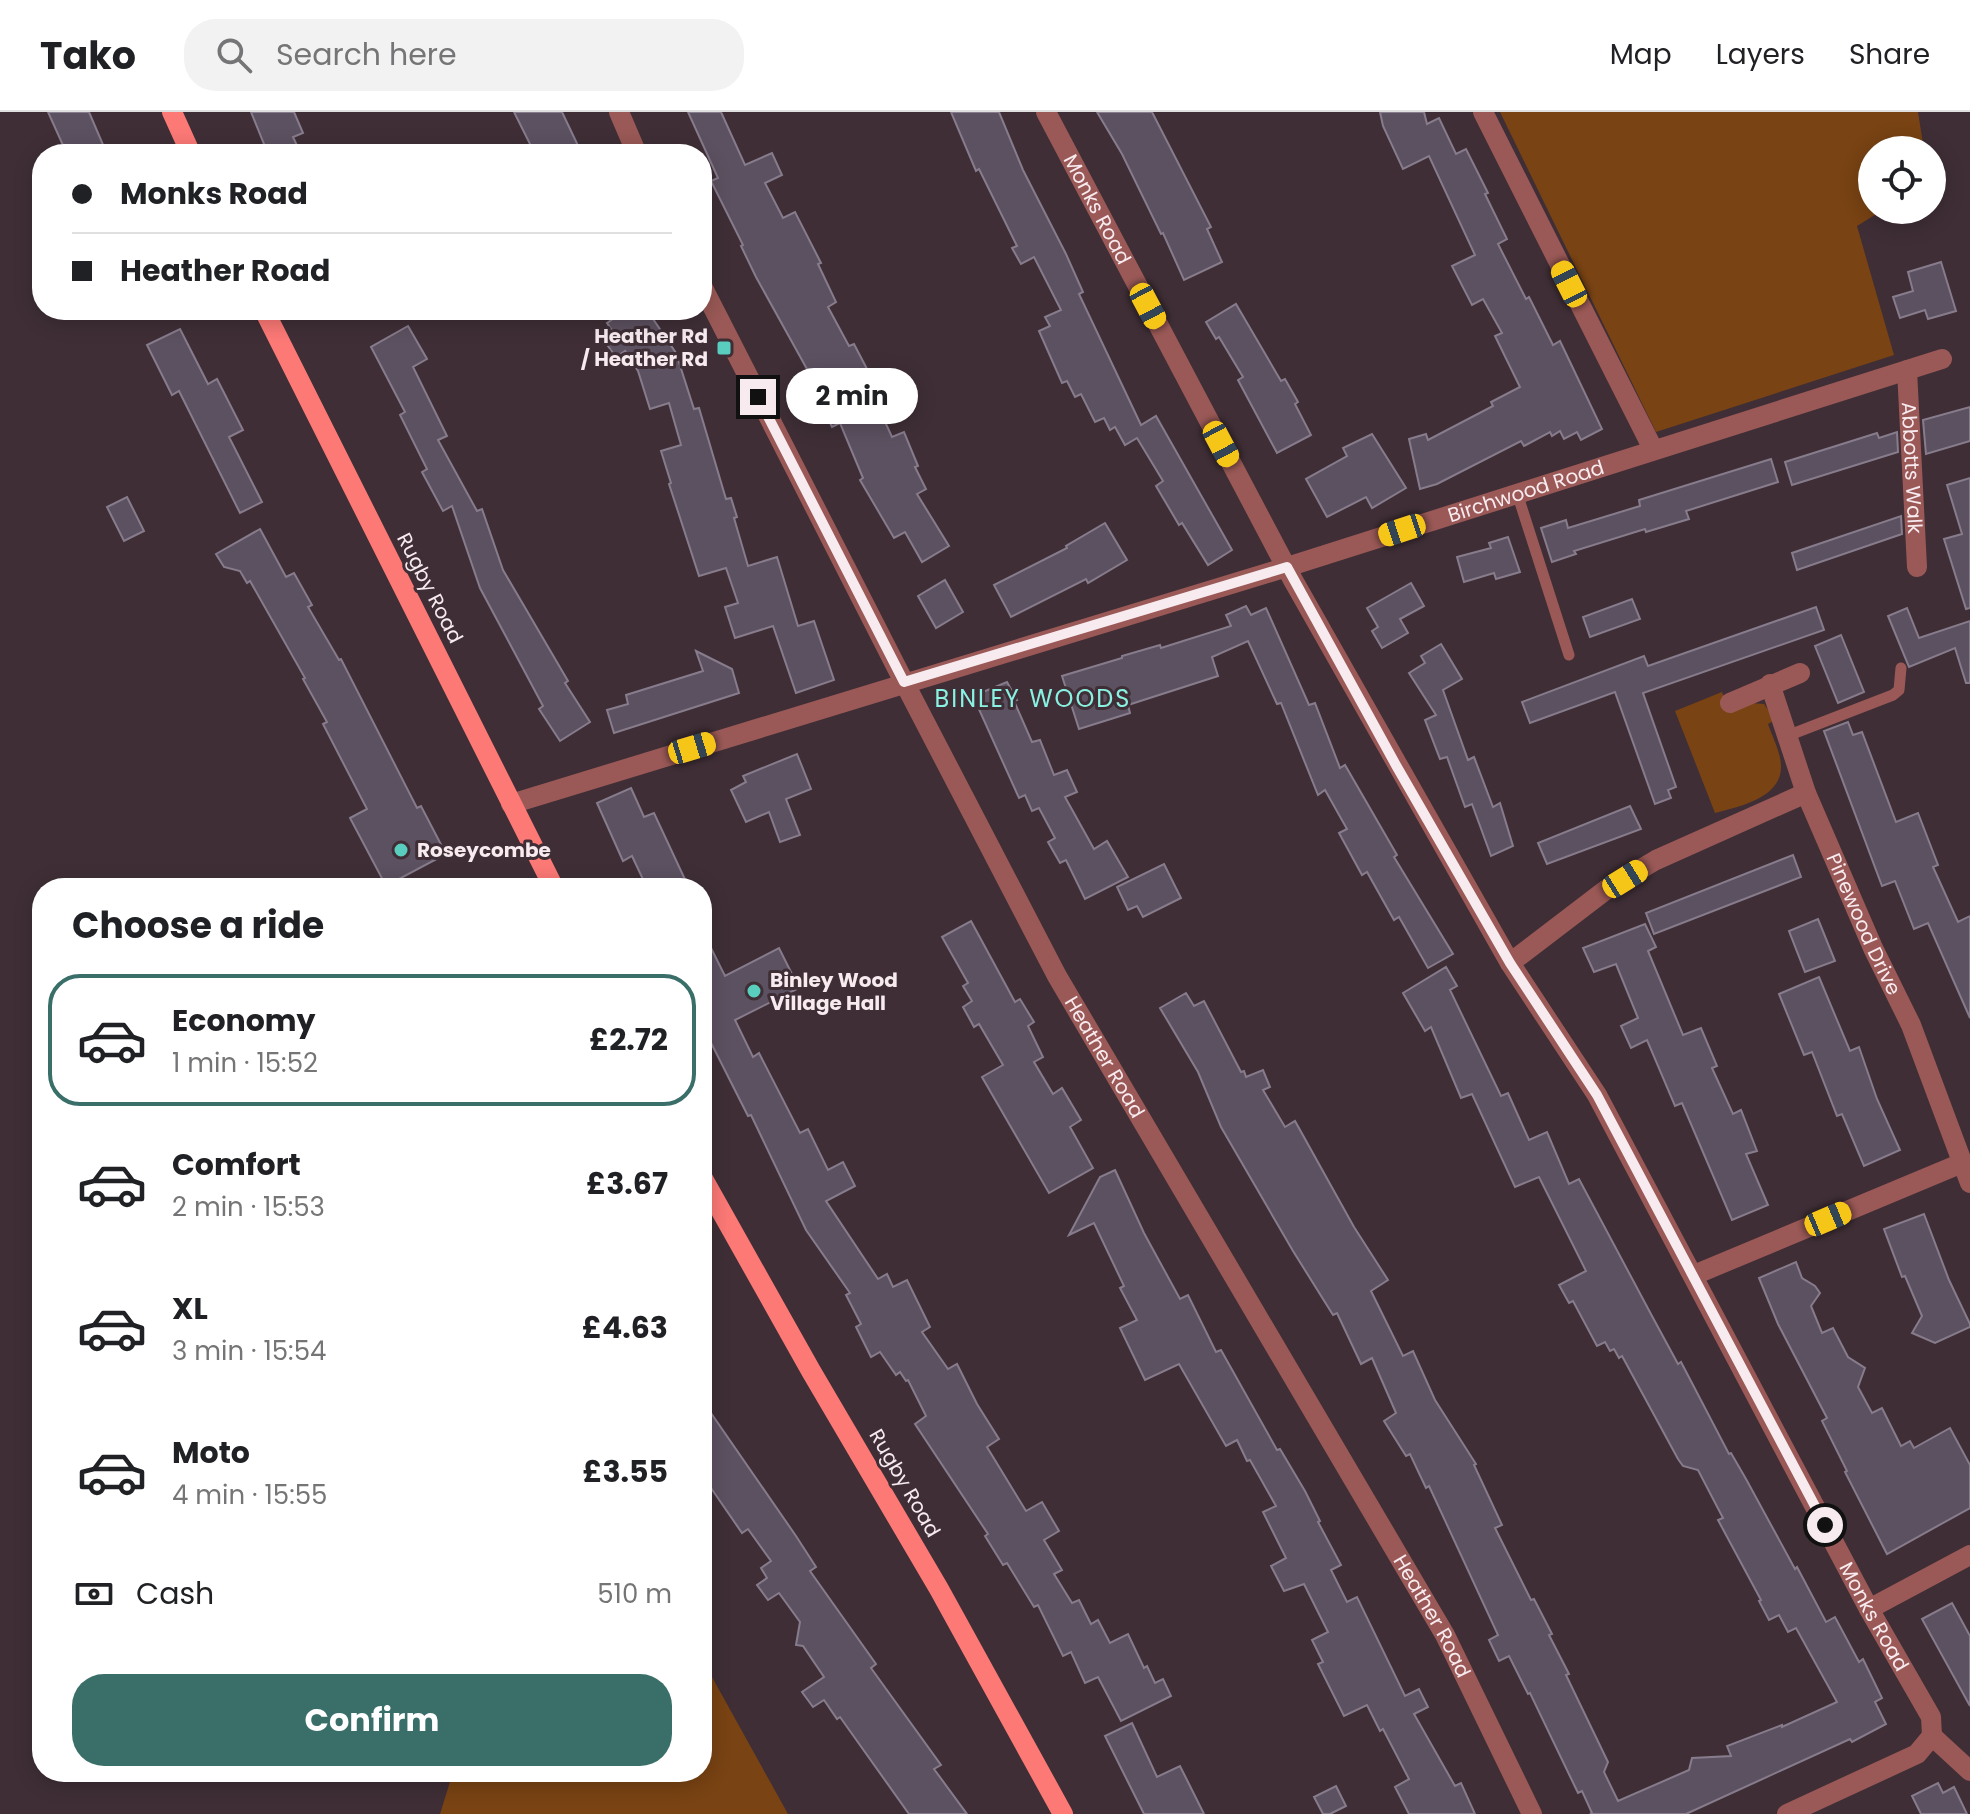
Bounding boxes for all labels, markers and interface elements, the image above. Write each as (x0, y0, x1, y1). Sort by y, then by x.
search box (184, 19, 744, 91)
text: Tako (40, 29, 136, 82)
icon: search (212, 33, 256, 77)
text: Search here (276, 33, 457, 76)
text: Map (1610, 35, 1672, 74)
text: Layers (1716, 35, 1805, 74)
text: Share (1849, 35, 1930, 74)
map controls (1858, 136, 1946, 224)
button: locate (1858, 136, 1946, 224)
street label: Monks Road (1057, 149, 1138, 269)
text: Monks Road (120, 172, 308, 215)
text: Heather Road (120, 249, 330, 292)
car (1547, 257, 1591, 311)
car (1126, 279, 1170, 333)
place label: Heather Rd / Heather Rd (581, 322, 708, 373)
marker: Heather Rd / Heather Rd (715, 339, 733, 357)
callout: 2 min (786, 369, 918, 425)
text: 2 min (815, 378, 889, 414)
route end (740, 379, 776, 415)
street label: Abbotts Walk (1895, 401, 1929, 535)
car (1199, 417, 1243, 471)
street label: Birchwood Road (1444, 453, 1608, 529)
car (1375, 511, 1429, 549)
street label: Rugby Road (390, 528, 470, 648)
district label: BINLEY WOODS (935, 682, 1131, 715)
car (666, 730, 718, 766)
place label: Roseycombe (417, 836, 551, 864)
marker: Roseycombe (392, 841, 410, 859)
street label: Pinewood Drive (1820, 849, 1908, 1000)
car (1598, 856, 1652, 902)
text: Choose a ride (72, 900, 324, 951)
place label: Binley Wood Village Hall (770, 966, 898, 1017)
marker: Binley Wood Village Hall (745, 982, 763, 1000)
street label: Heather Road (1058, 991, 1152, 1123)
text: Economy (172, 999, 316, 1042)
icon: car (76, 1004, 148, 1076)
text: £2.72 (589, 1018, 668, 1061)
text: 1 min · 15:52 (172, 1045, 318, 1081)
text: Comfort (172, 1143, 301, 1186)
icon: car (76, 1148, 148, 1220)
text: £3.67 (586, 1162, 668, 1205)
text: 2 min · 15:53 (172, 1189, 325, 1225)
car (1801, 1199, 1855, 1239)
text: XL (172, 1287, 208, 1330)
icon: car (76, 1292, 148, 1364)
text: £4.63 (582, 1306, 668, 1349)
text: 3 min · 15:54 (172, 1333, 326, 1369)
street label: Rugby Road (863, 1424, 947, 1542)
text: Moto (172, 1431, 250, 1474)
icon: car (76, 1436, 148, 1508)
text: £3.55 (583, 1450, 668, 1493)
text: 4 min · 15:55 (172, 1477, 327, 1513)
route start (1807, 1507, 1843, 1543)
street label: Heather Road (1387, 1549, 1478, 1682)
street label: Monks Road (1833, 1557, 1916, 1676)
icon: cash (72, 1572, 116, 1616)
text: Cash (136, 1572, 214, 1615)
text: 510 m (597, 1576, 672, 1612)
button: Confirm (72, 1674, 672, 1766)

